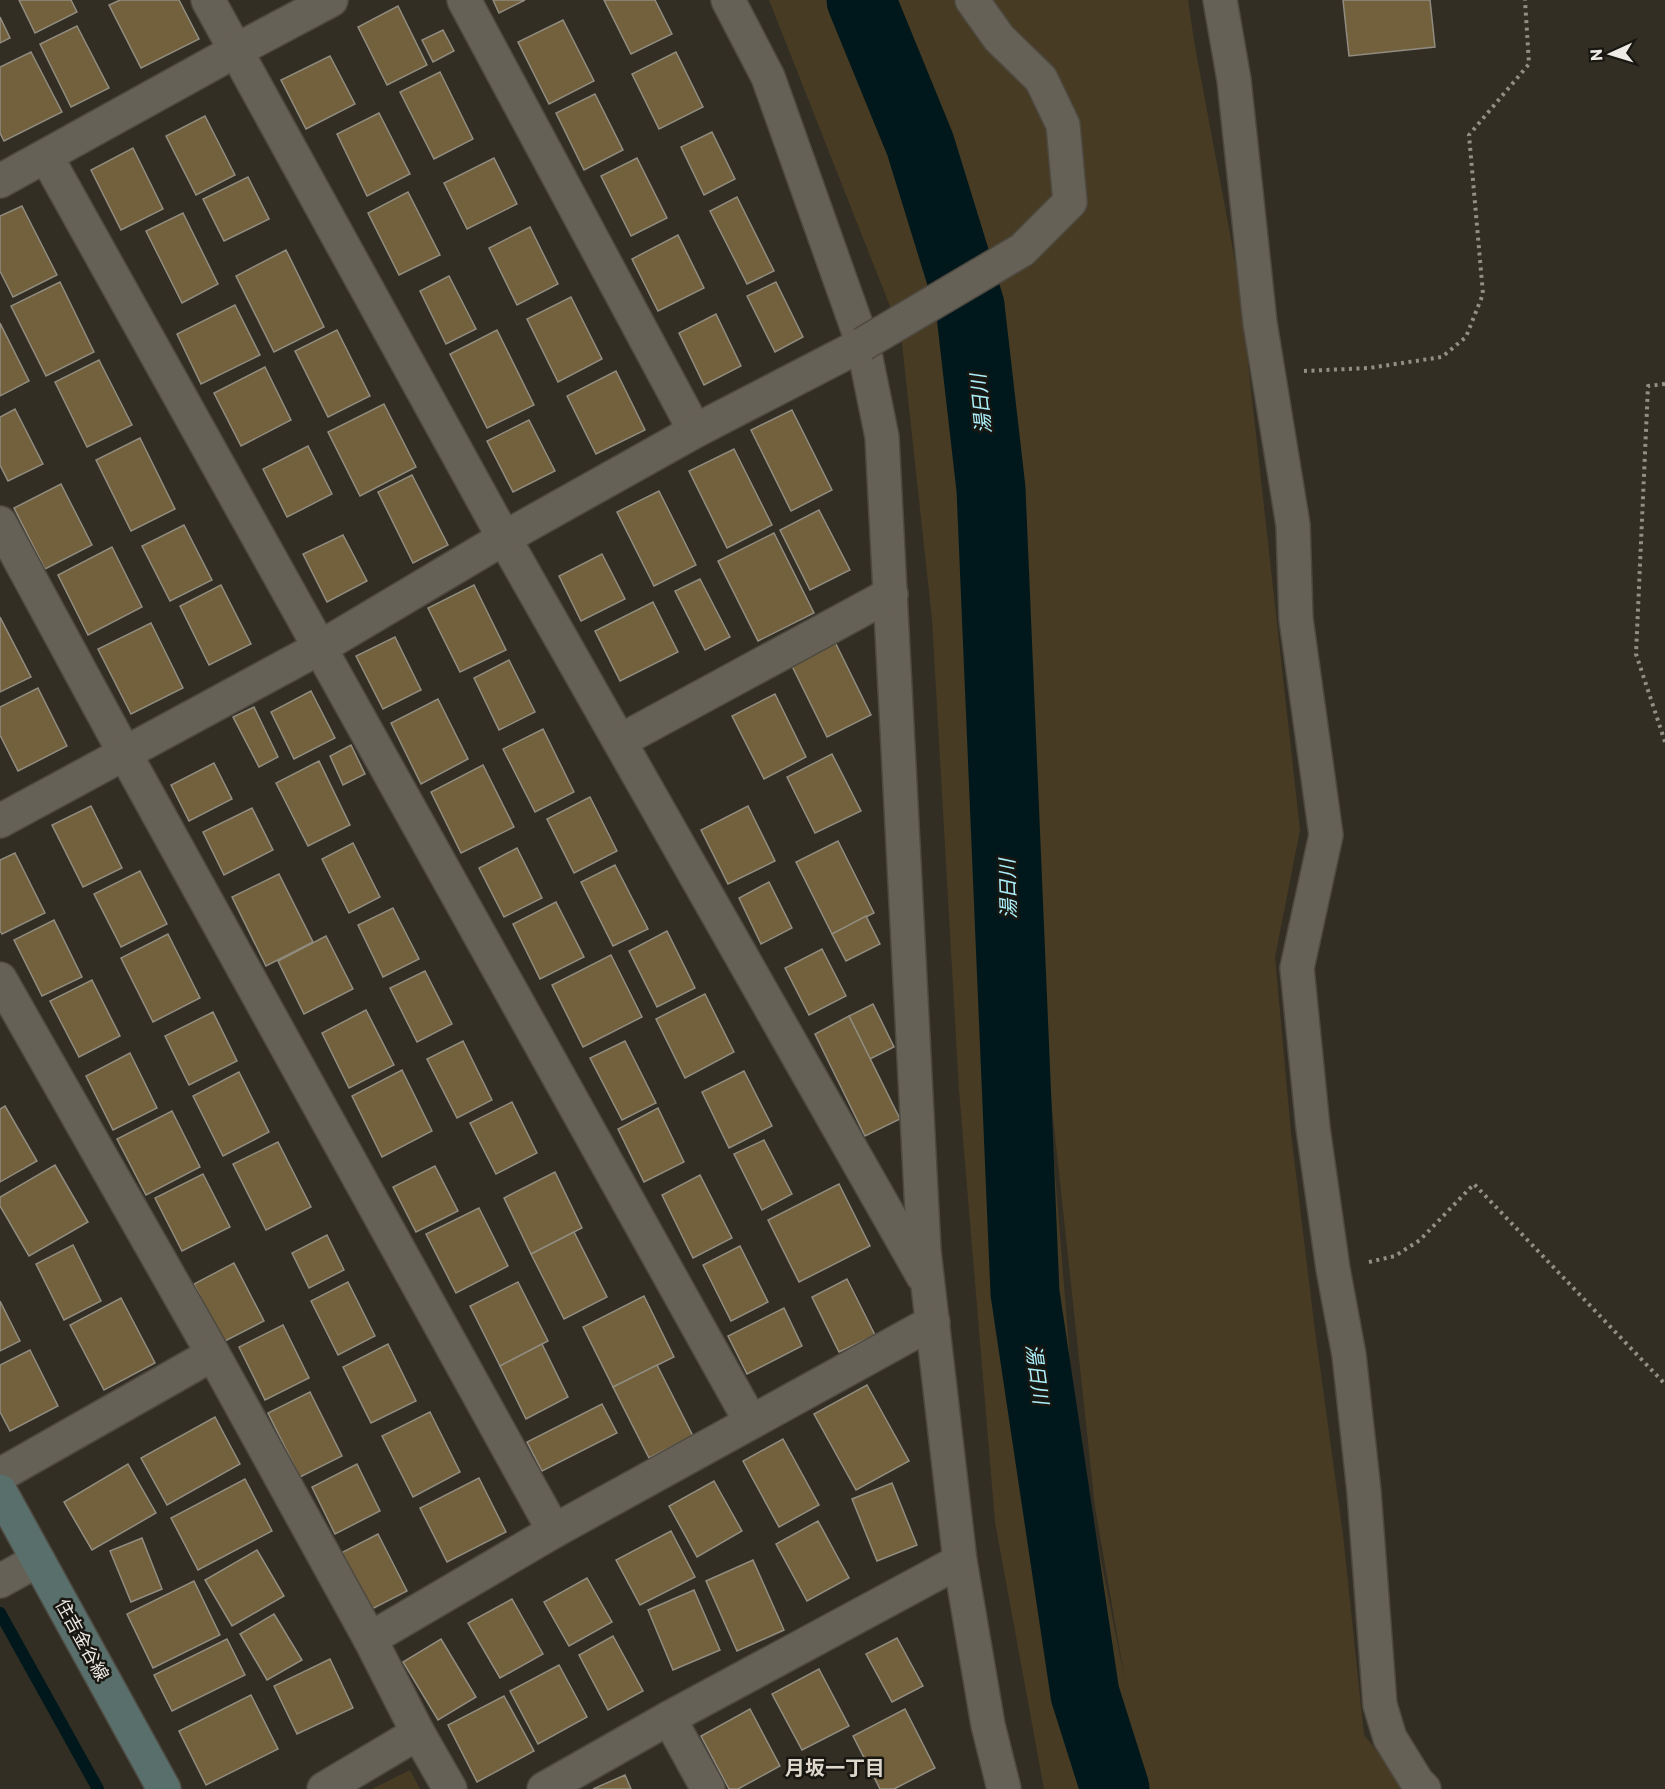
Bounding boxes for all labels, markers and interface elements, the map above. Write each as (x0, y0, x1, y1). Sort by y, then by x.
north arrow (1581, 24, 1641, 84)
text: N (1586, 48, 1605, 62)
water label: 湯日川 (965, 371, 995, 435)
water label: 湯日川 (994, 857, 1020, 919)
water label: 湯日川 (1022, 1342, 1054, 1407)
street label: 住吉金谷線 (51, 1595, 114, 1684)
district label: 月坂一丁目 (785, 1755, 885, 1779)

